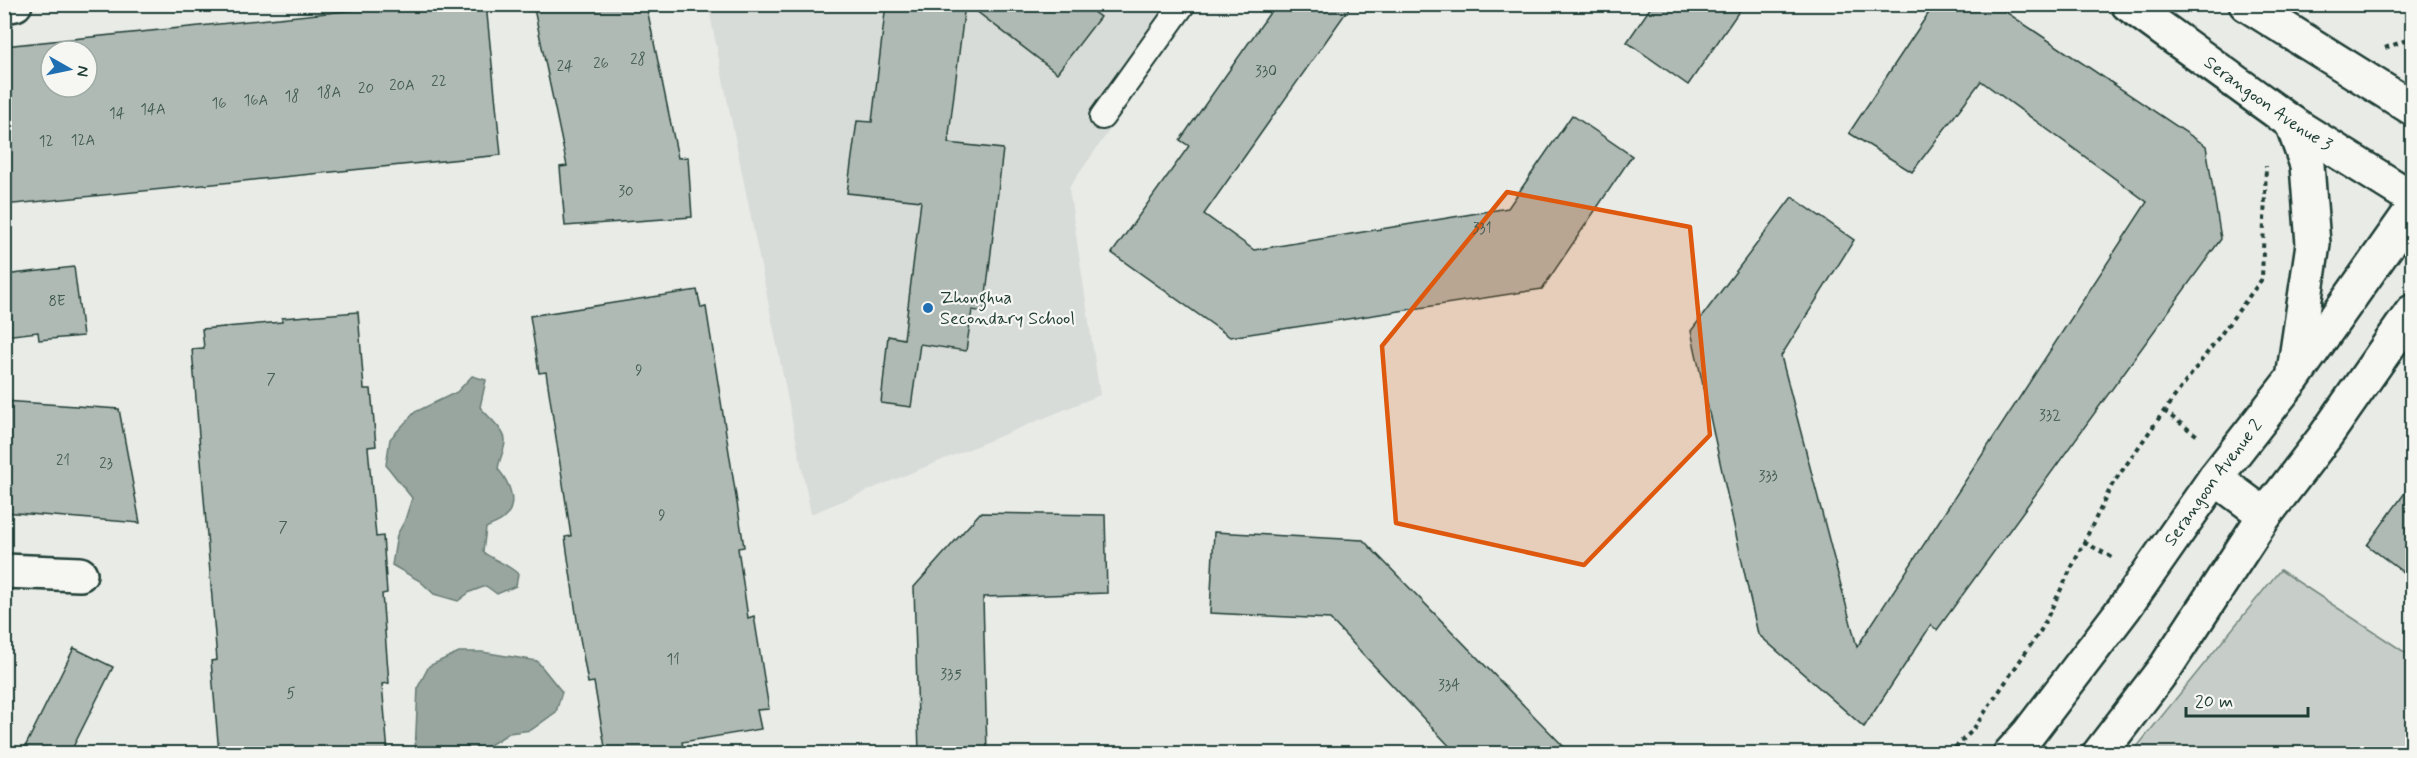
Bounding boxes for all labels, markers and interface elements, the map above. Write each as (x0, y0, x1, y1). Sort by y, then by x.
north arrow (39, 39, 99, 99)
house number: 28 (630, 50, 646, 70)
street label: Serangoon Avenue 3 (2199, 51, 2337, 157)
house number: 26 (593, 54, 609, 74)
house number: 24 (557, 57, 573, 77)
house number: 330 (1255, 62, 1277, 82)
text: N (71, 64, 94, 78)
house number: 22 (431, 72, 447, 92)
house number: 20A (389, 76, 415, 96)
house number: 20 (358, 79, 374, 99)
house number: 18A (317, 83, 341, 103)
house number: 18 (285, 87, 299, 107)
house number: 16A (244, 91, 268, 111)
house number: 16 (211, 94, 227, 114)
house number: 14A (140, 100, 166, 120)
house number: 14 (109, 104, 125, 124)
house number: 12A (71, 131, 95, 151)
house number: 12 (39, 132, 53, 152)
house number: 30 (618, 182, 634, 202)
house number: 331 (1473, 219, 1491, 239)
place label: Zhonghua Secondary School (940, 286, 1075, 331)
house number: 8E (48, 292, 66, 312)
marker: Zhonghua Secondary School (921, 301, 935, 315)
house number: 9 (635, 361, 643, 381)
house number: 7 (266, 370, 276, 390)
house number: 332 (2039, 406, 2061, 426)
street label: Serangoon Avenue 2 (2159, 415, 2268, 551)
house number: 21 (56, 451, 70, 471)
house number: 23 (99, 454, 113, 474)
house number: 333 (1758, 467, 1778, 487)
house number: 9 (658, 506, 666, 526)
house number: 7 (278, 518, 288, 538)
house number: 11 (666, 650, 680, 670)
house number: 335 (940, 665, 962, 685)
house number: 334 (1438, 676, 1460, 696)
scale bar (2186, 680, 2308, 718)
house number: 5 (286, 684, 296, 704)
text: 20 m (2195, 690, 2233, 714)

